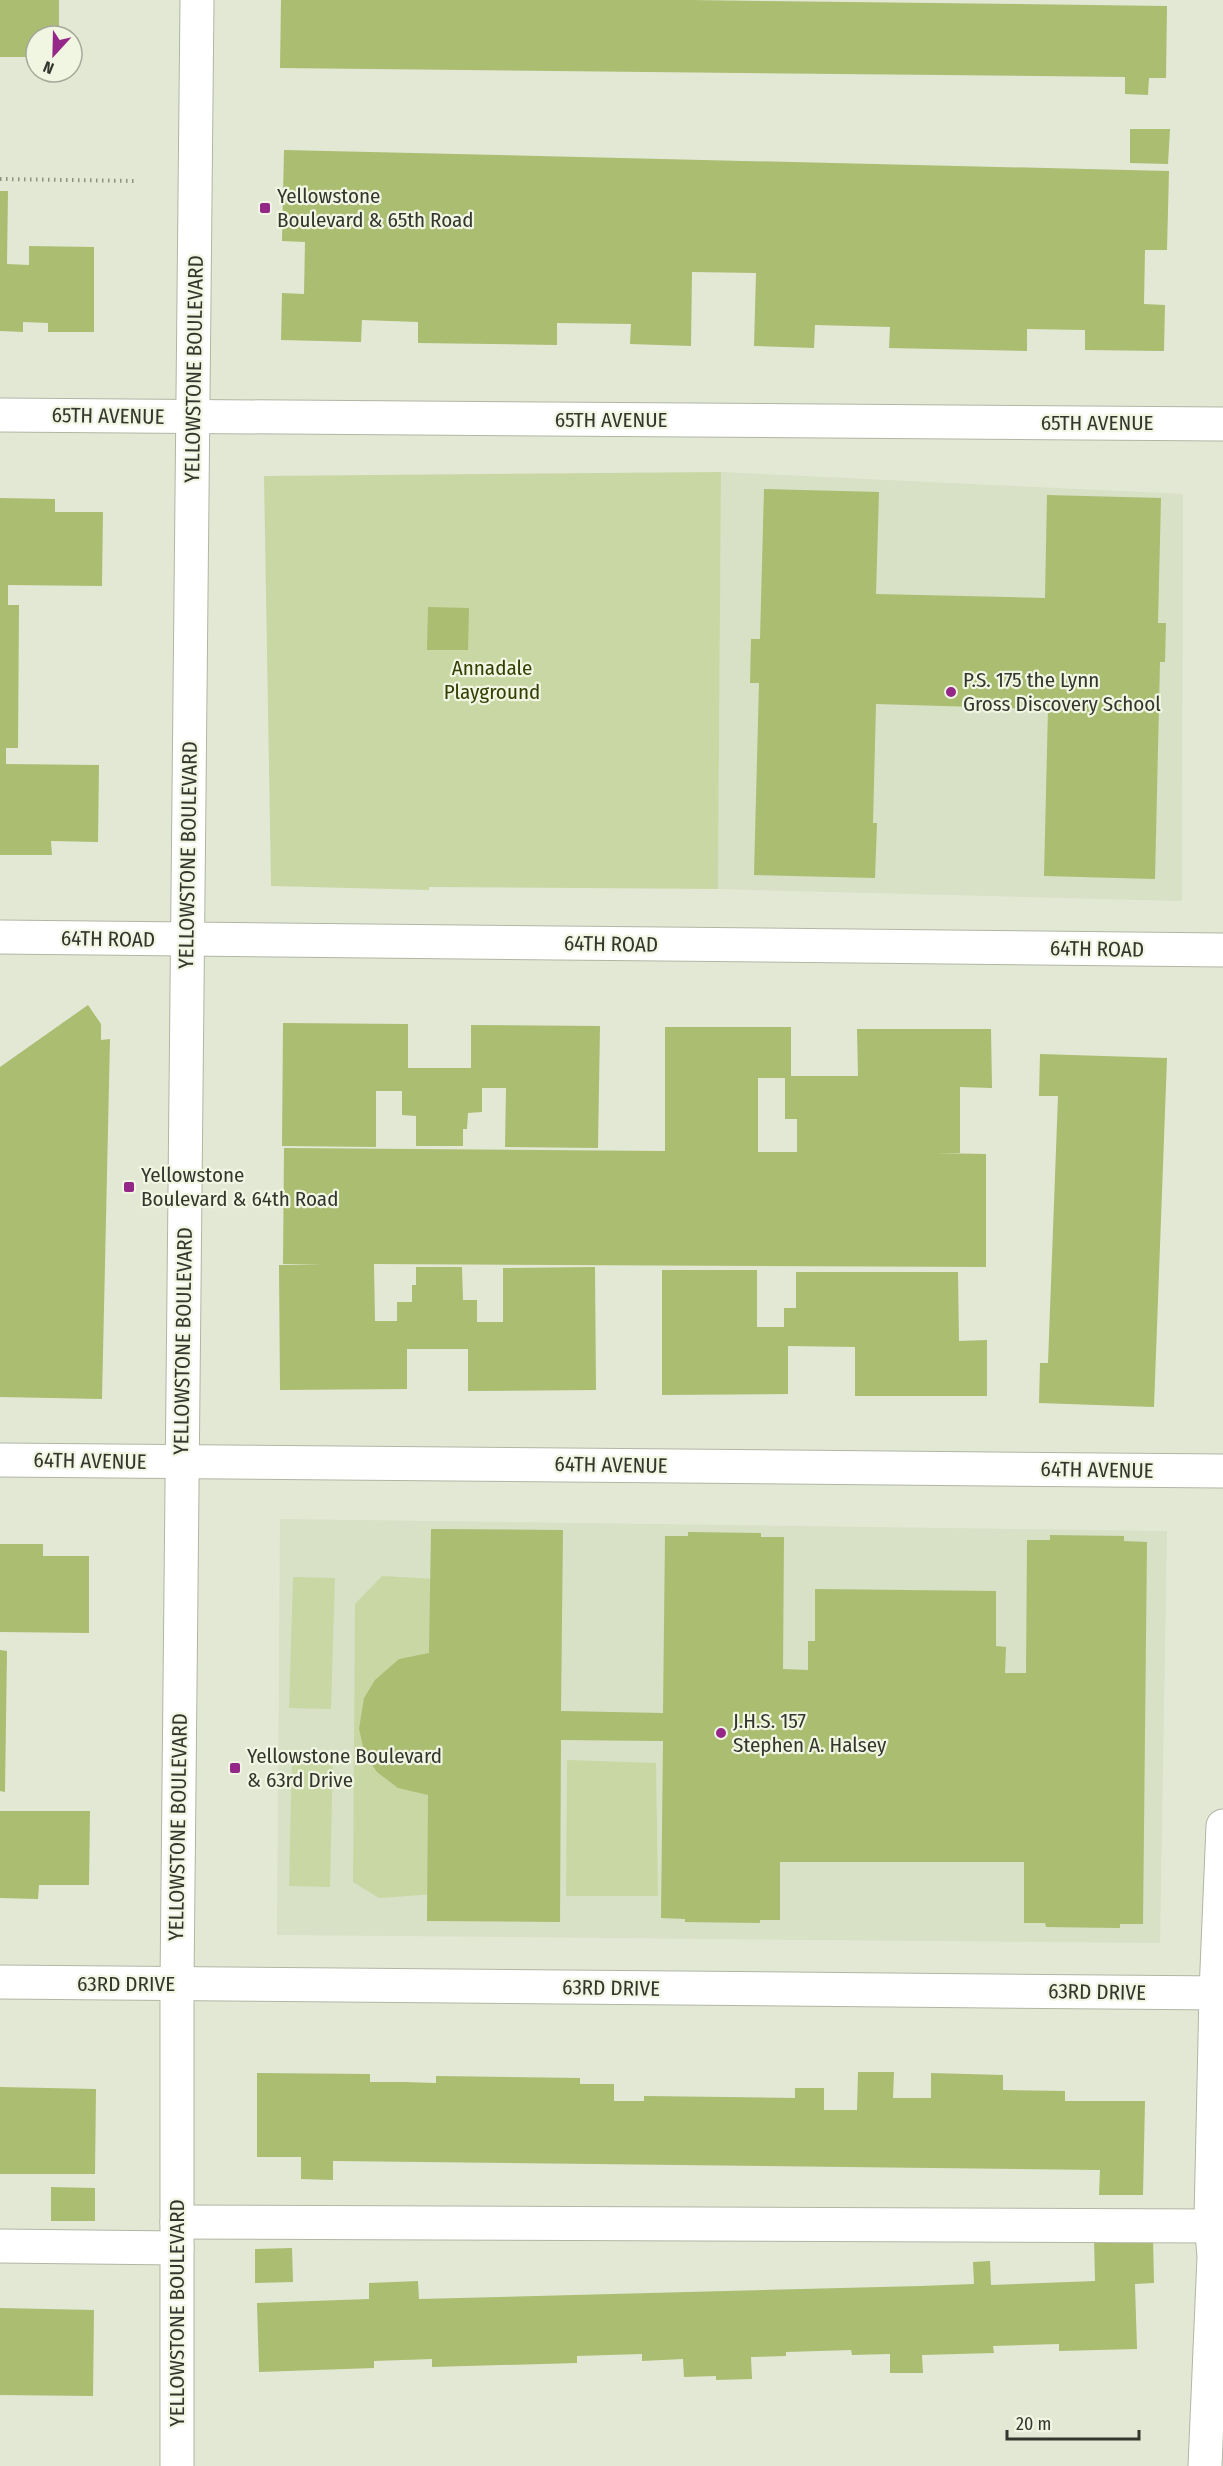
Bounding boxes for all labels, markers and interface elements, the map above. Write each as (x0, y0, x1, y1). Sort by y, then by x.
north arrow (24, 24, 84, 84)
text: N (41, 57, 57, 78)
place label: Yellowstone Boulevard & 65th Road (277, 183, 474, 233)
marker: Yellowstone Boulevard & 65th Road (258, 201, 272, 215)
street label: YELLOWSTONE BOULEVARD (179, 255, 209, 483)
street label: 65TH AVENUE (51, 402, 165, 430)
street label: 65TH AVENUE (555, 407, 668, 433)
street label: 65TH AVENUE (1041, 410, 1154, 436)
park label: Annadale Playground (444, 655, 540, 705)
place label: P.S. 175 the Lynn Gross Discovery School (963, 667, 1161, 717)
marker: P.S. 175 the Lynn Gross Discovery School (944, 685, 958, 699)
street label: YELLOWSTONE BOULEVARD (173, 741, 203, 969)
street label: 64TH ROAD (61, 925, 155, 953)
street label: 64TH ROAD (564, 930, 658, 958)
street label: 64TH ROAD (1050, 935, 1144, 963)
place label: Yellowstone Boulevard & 64th Road (141, 1162, 338, 1212)
marker: Yellowstone Boulevard & 64th Road (122, 1180, 136, 1194)
street label: YELLOWSTONE BOULEVARD (168, 1227, 198, 1455)
street label: 64TH AVENUE (33, 1447, 147, 1475)
street label: 64TH AVENUE (554, 1451, 668, 1479)
street label: 64TH AVENUE (1040, 1456, 1154, 1484)
place label: J.H.S. 157 Stephen A. Halsey (733, 1708, 887, 1758)
street label: YELLOWSTONE BOULEVARD (163, 1713, 193, 1941)
marker: J.H.S. 157 Stephen A. Halsey (714, 1726, 728, 1740)
place label: Yellowstone Boulevard & 63rd Drive (247, 1743, 442, 1793)
marker: Yellowstone Boulevard & 63rd Drive (228, 1761, 242, 1775)
street label: 63RD DRIVE (77, 1971, 175, 1997)
street label: 63RD DRIVE (562, 1974, 660, 2002)
street label: 63RD DRIVE (1048, 1978, 1146, 2006)
street label: YELLOWSTONE BOULEVARD (164, 2199, 190, 2427)
scale bar (1007, 2403, 1139, 2441)
text: 20 m (1016, 2413, 1051, 2435)

